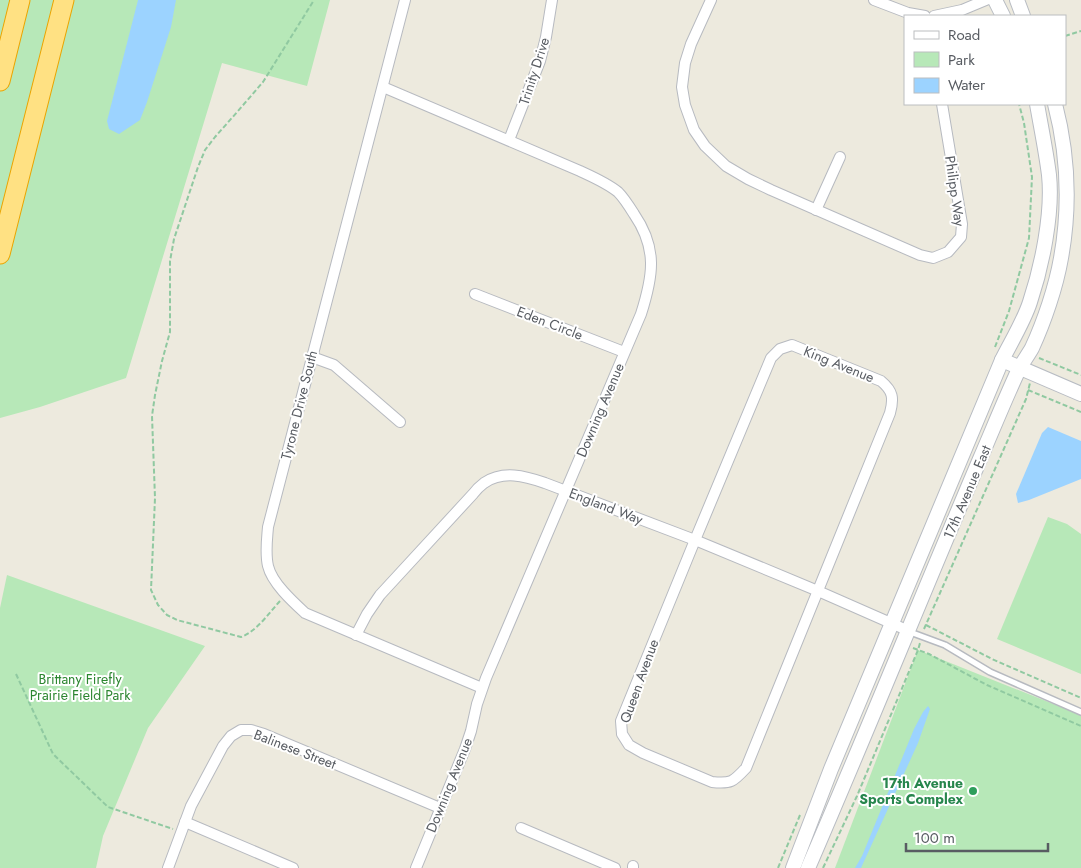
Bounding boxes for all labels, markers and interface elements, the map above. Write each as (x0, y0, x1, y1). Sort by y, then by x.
legend (904, 15, 1066, 105)
text: Road (948, 24, 980, 46)
street label: Trinity Drive (514, 35, 554, 107)
text: Park (948, 49, 975, 71)
text: Water (948, 74, 986, 96)
street label: Philipp Way (940, 154, 970, 228)
street label: Eden Circle (514, 301, 586, 345)
street label: King Avenue (801, 341, 877, 387)
street label: Tyrone Drive South (276, 348, 322, 462)
street label: Downing Avenue (571, 360, 629, 460)
street label: 17th Avenue East (938, 442, 996, 542)
street label: England Way (566, 483, 647, 530)
street label: Queen Avenue (615, 636, 663, 726)
park label: Brittany Firefly Prairie Field Park (30, 669, 131, 705)
street label: Balinese Street (251, 724, 340, 774)
street label: Downing Avenue (421, 735, 477, 835)
place label: 17th Avenue Sports Complex (859, 773, 964, 809)
marker: 17th Avenue Sports Complex (967, 785, 979, 797)
scale bar (906, 820, 1048, 852)
text: 100 m (914, 827, 955, 849)

